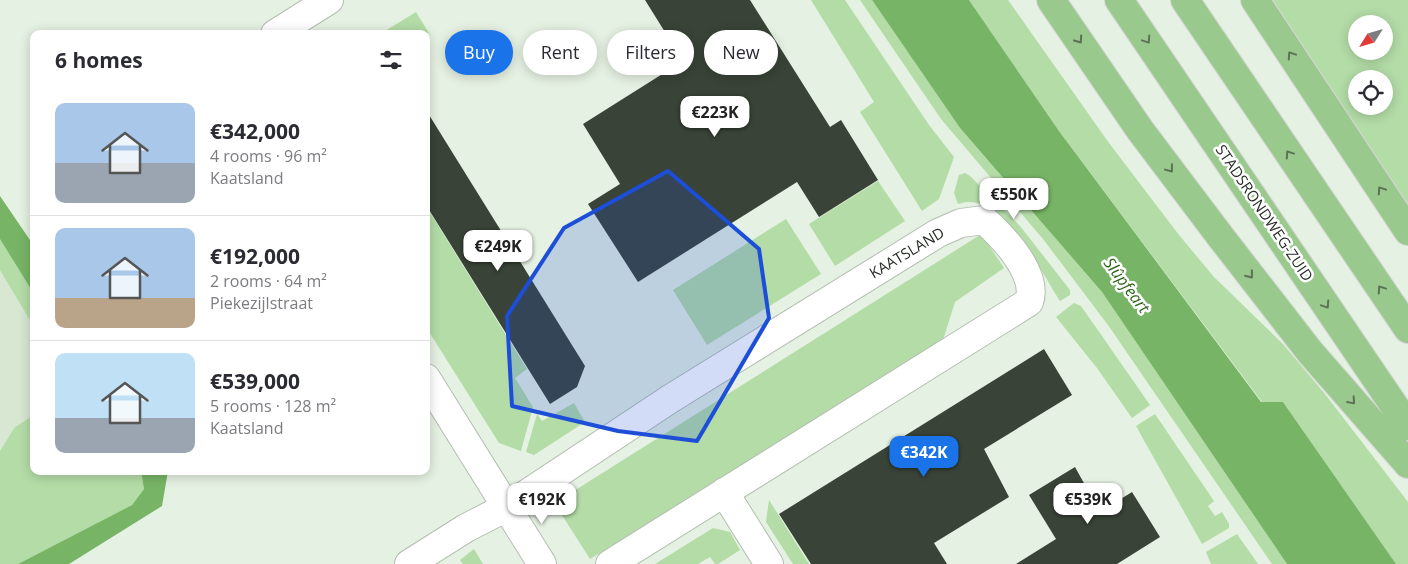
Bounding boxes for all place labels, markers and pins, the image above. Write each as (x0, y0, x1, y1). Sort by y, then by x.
pin: €223K (680, 96, 750, 138)
pin: €550K (979, 178, 1049, 220)
pin: €249K (463, 230, 533, 272)
pin: €342K (889, 436, 959, 478)
pin: €192K (507, 482, 577, 525)
pin: €539K (1053, 482, 1123, 525)

